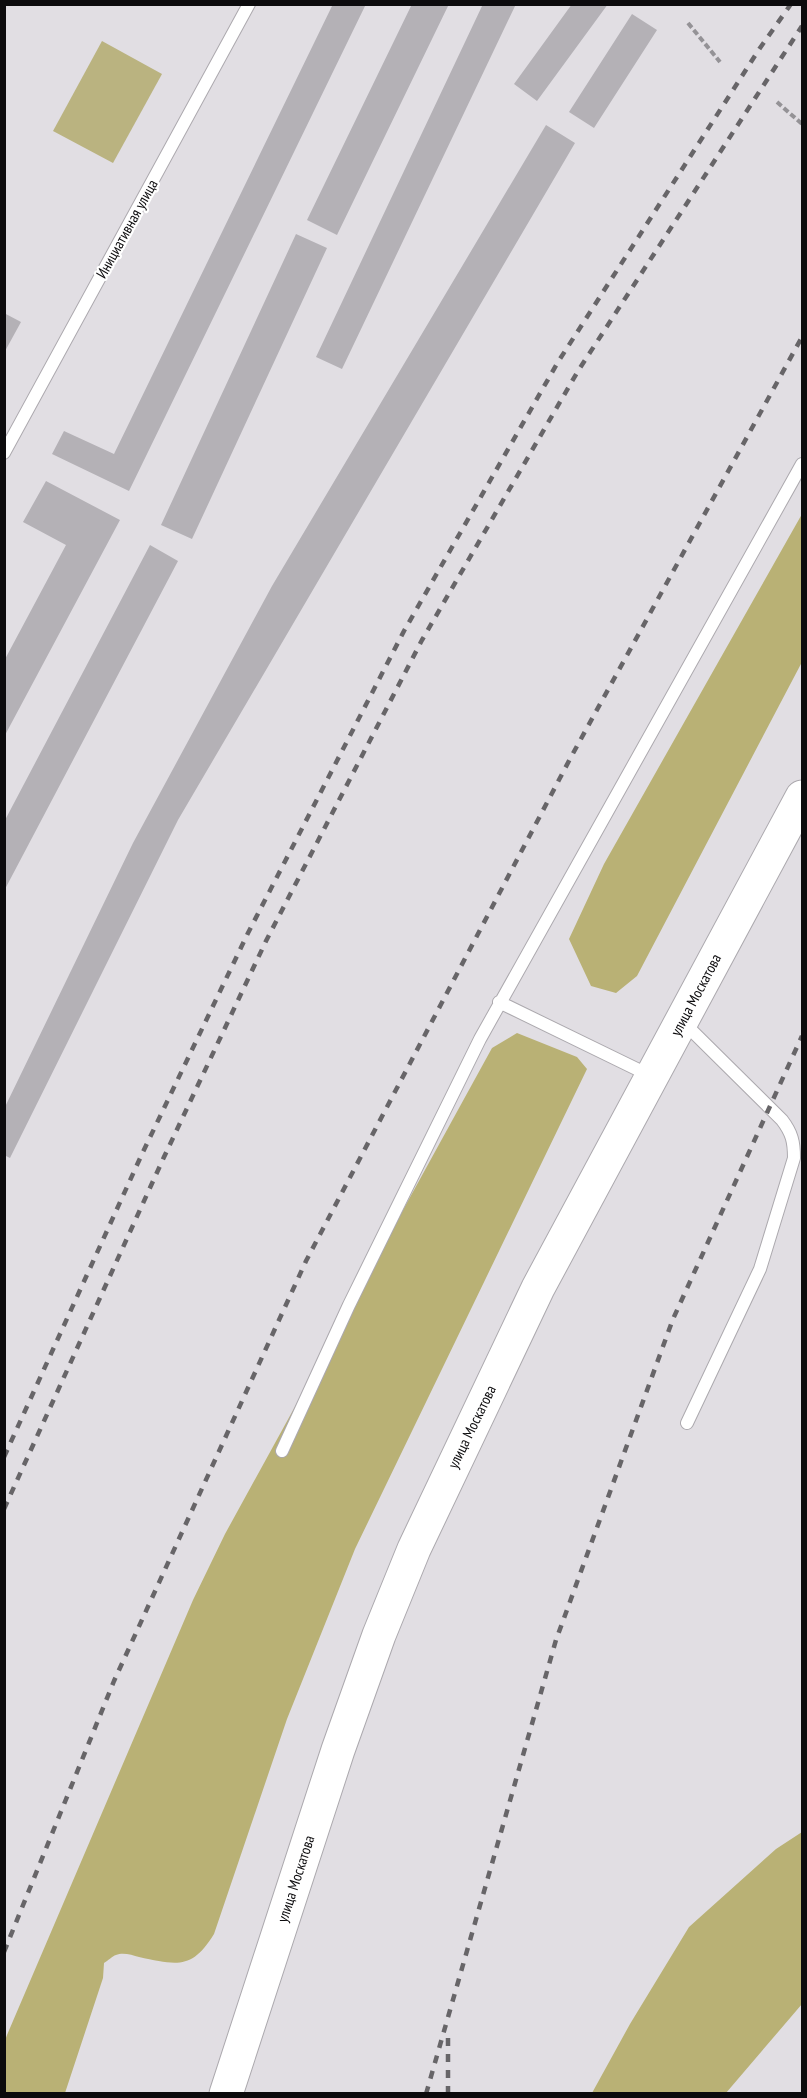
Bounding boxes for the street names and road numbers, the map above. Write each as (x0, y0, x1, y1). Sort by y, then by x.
street label: Инициативная улица (92, 176, 162, 282)
street label: улица Москатова (666, 950, 725, 1039)
street label: улица Москатова (443, 1382, 500, 1472)
street label: улица Москатова (273, 1833, 319, 1925)

